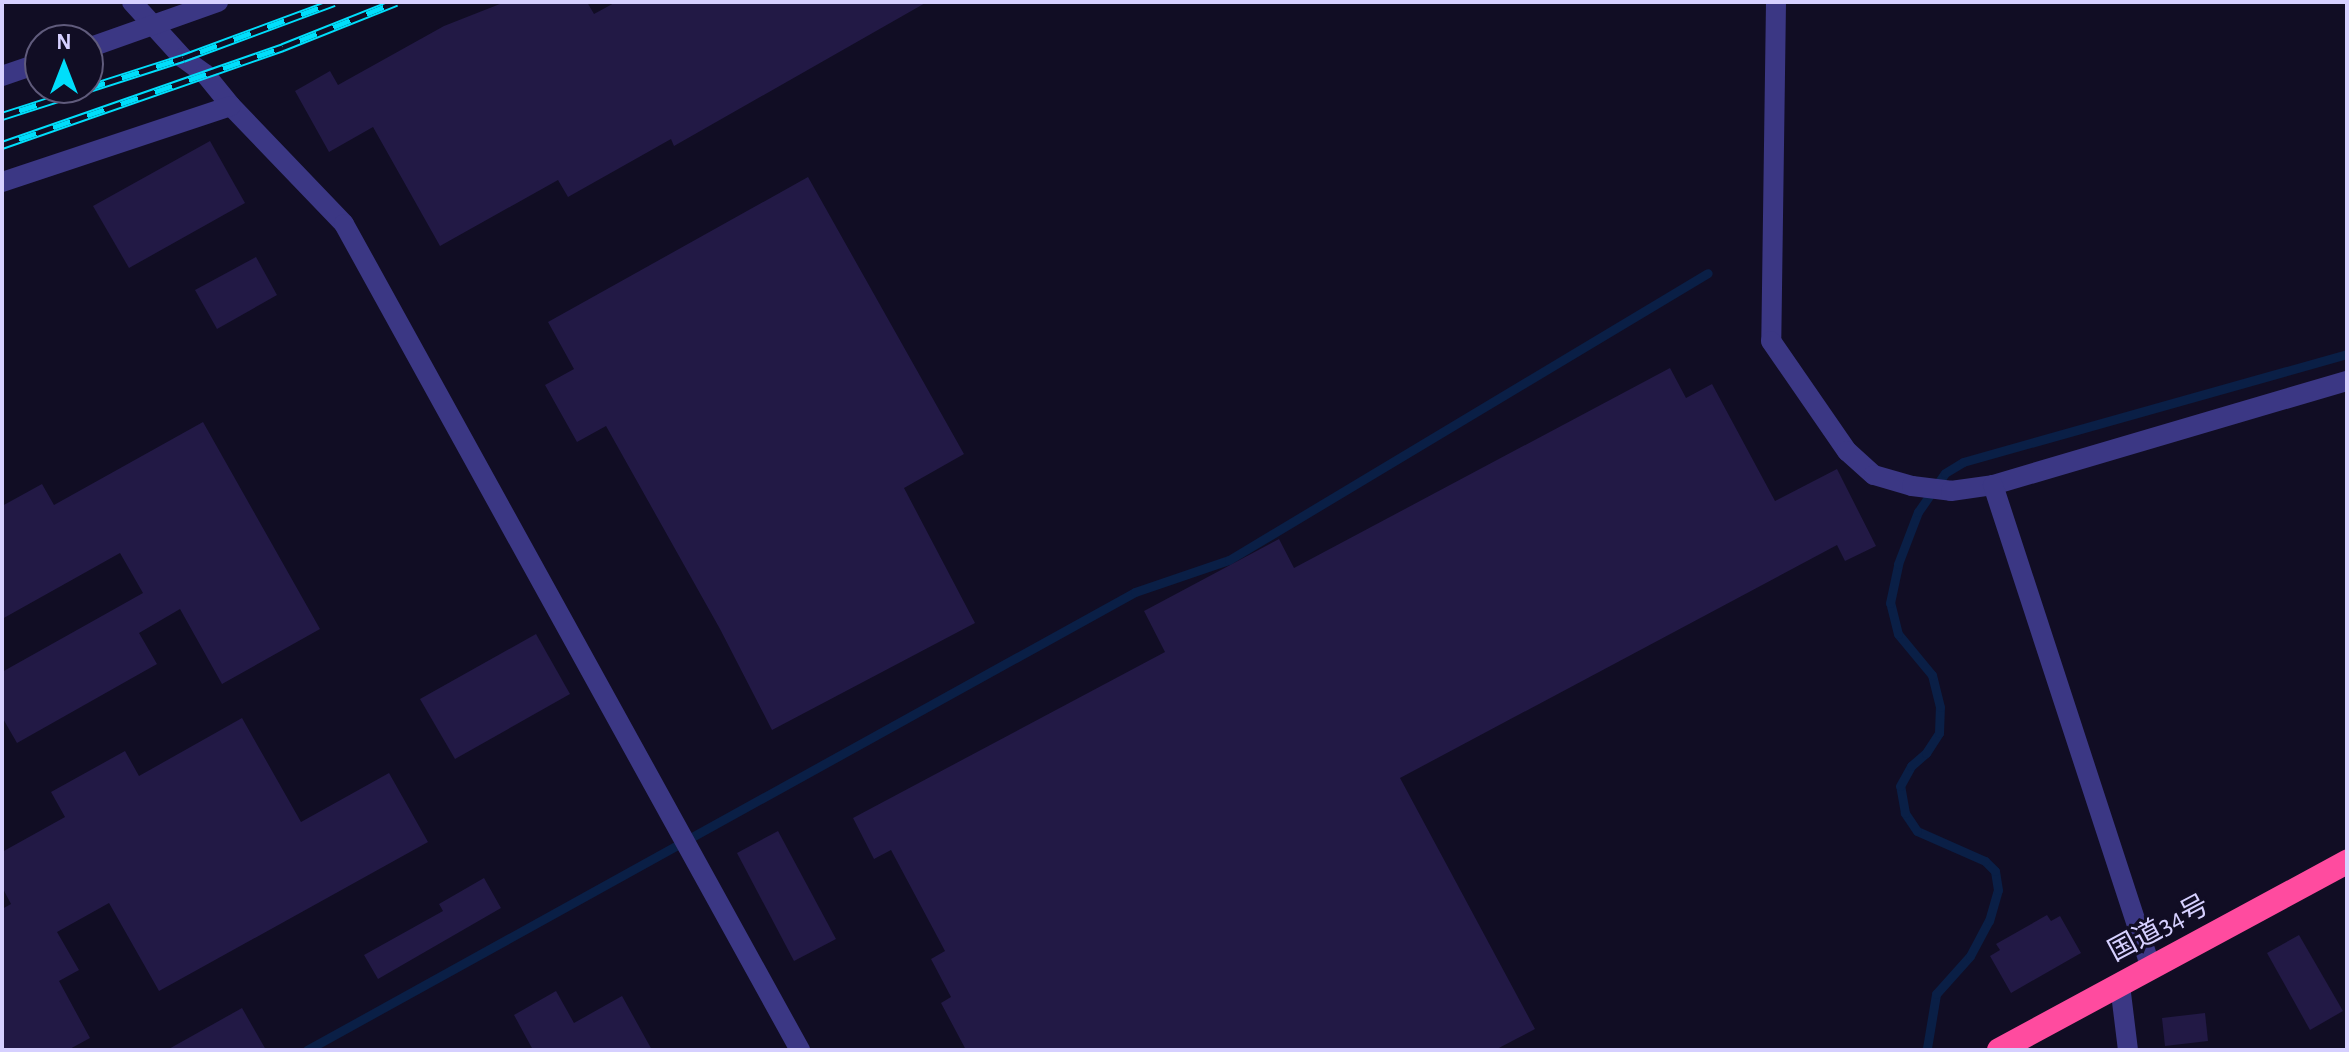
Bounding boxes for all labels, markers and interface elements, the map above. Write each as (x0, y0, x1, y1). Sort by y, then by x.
north arrow (24, 24, 104, 104)
text: N (56, 31, 72, 53)
street label: 国道34号 (2103, 889, 2215, 969)

